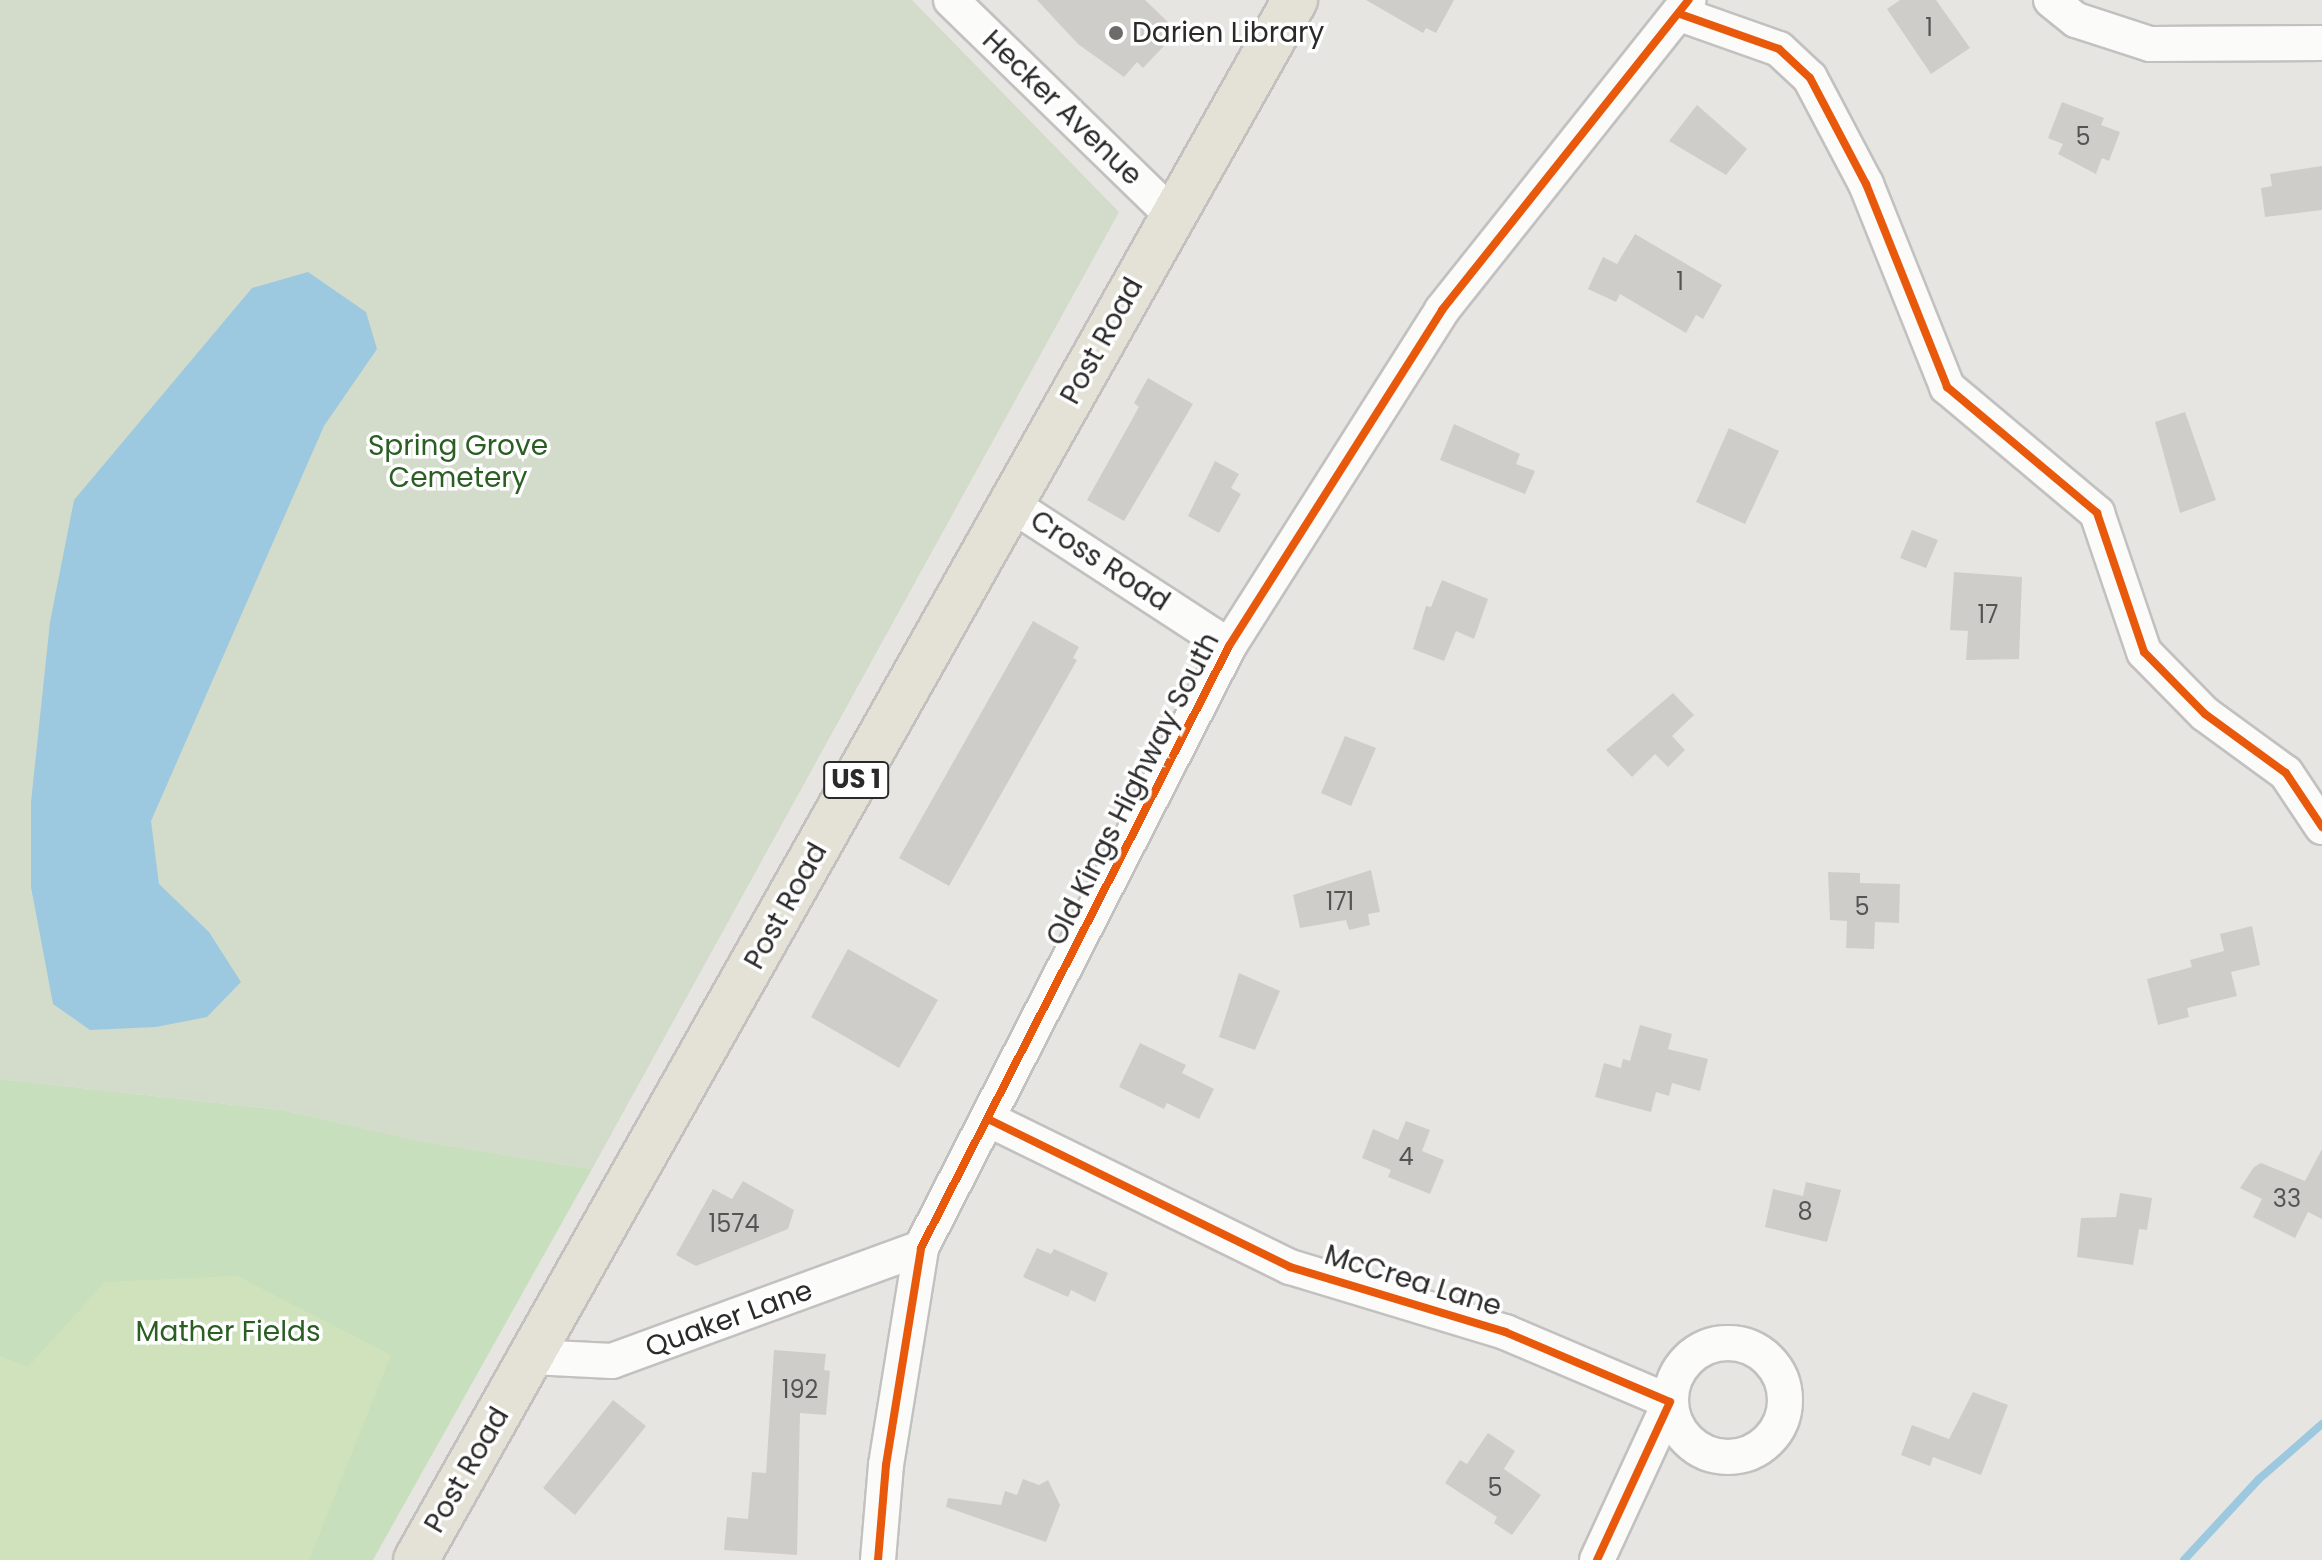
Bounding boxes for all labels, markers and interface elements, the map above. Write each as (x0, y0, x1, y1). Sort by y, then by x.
house number: 1 (1925, 14, 1933, 42)
place label: Darien Library (1132, 16, 1324, 50)
street label: Hecker Avenue (975, 23, 1149, 193)
marker: Darien Library (1107, 24, 1125, 42)
house number: 5 (2075, 123, 2091, 151)
house number: 1 (1676, 268, 1684, 296)
street label: Post Road (1054, 272, 1150, 410)
park label: Spring Grove Cemetery (368, 429, 548, 495)
street label: Cross Road (1024, 503, 1176, 619)
house number: 17 (1978, 601, 1998, 629)
street label: Old Kings Highway South (1039, 627, 1227, 951)
road number: US 1 (822, 758, 890, 802)
street label: Post Road (738, 837, 834, 975)
house number: 171 (1326, 888, 1354, 916)
house number: 5 (1854, 893, 1870, 921)
house number: 4 (1398, 1143, 1414, 1171)
house number: 33 (2273, 1185, 2301, 1213)
house number: 8 (1797, 1198, 1813, 1226)
house number: 1574 (709, 1210, 759, 1238)
street label: McCrea Lane (1320, 1238, 1506, 1324)
street label: Quaker Lane (641, 1273, 817, 1365)
park label: Mather Fields (135, 1315, 321, 1349)
house number: 192 (782, 1376, 818, 1404)
street label: Post Road (418, 1401, 516, 1539)
house number: 5 (1487, 1474, 1503, 1502)

